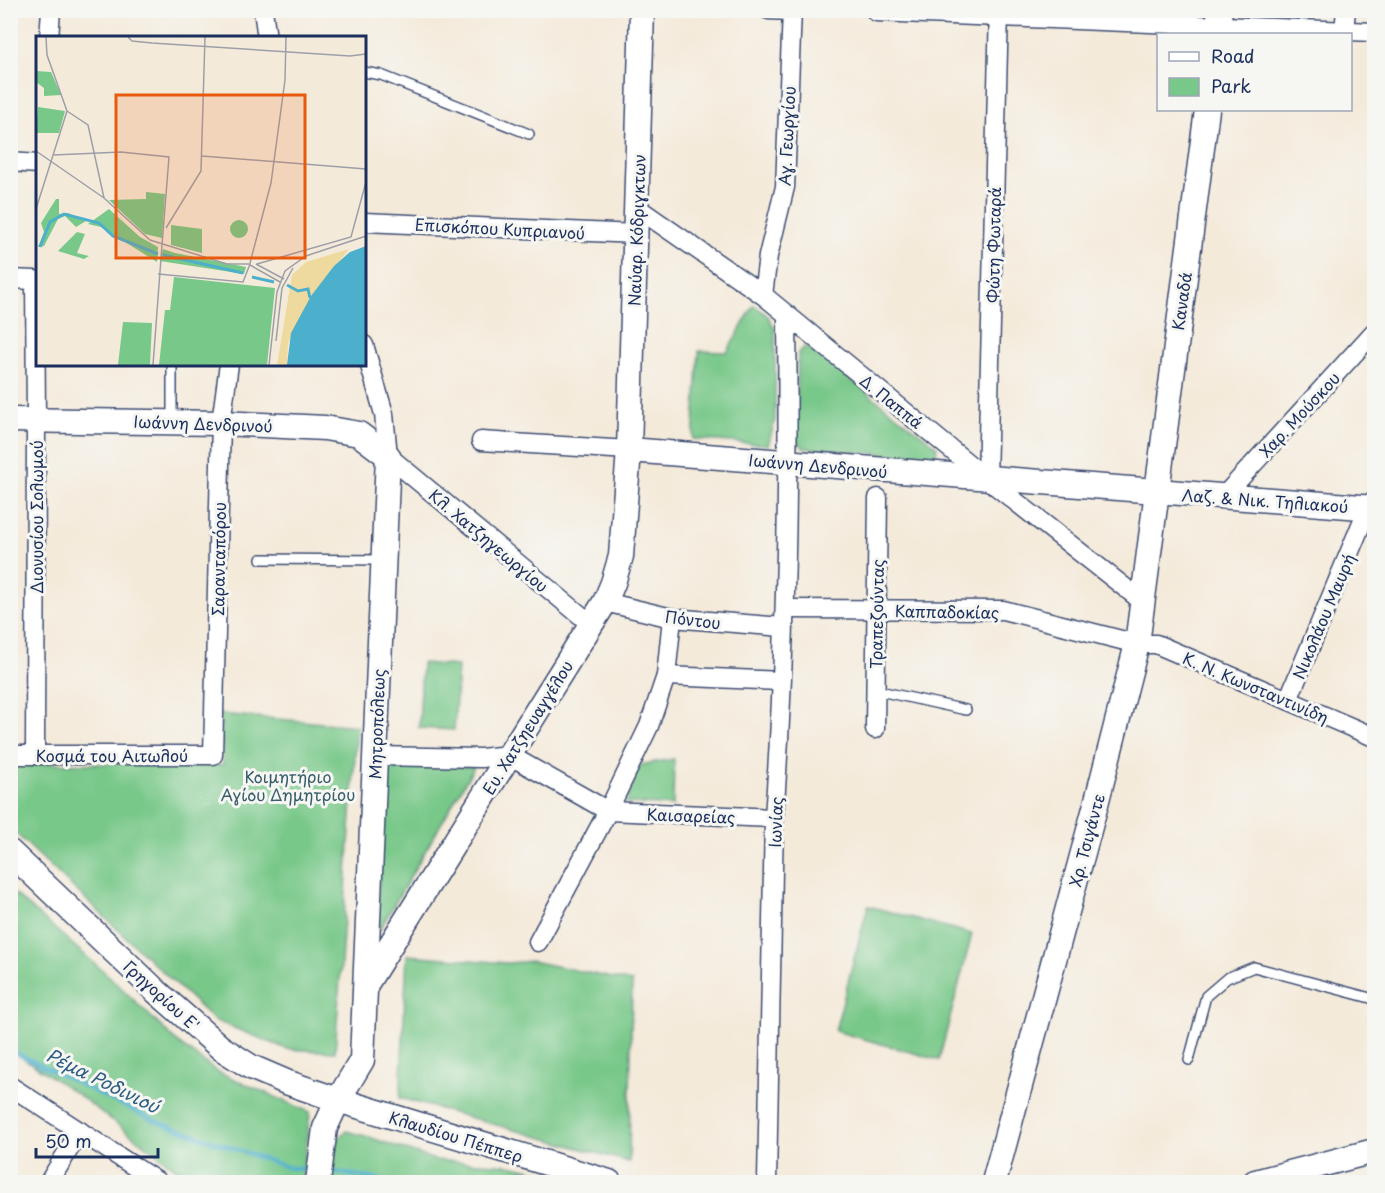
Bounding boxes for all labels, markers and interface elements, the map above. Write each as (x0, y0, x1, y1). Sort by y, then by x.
legend (1157, 33, 1352, 111)
inset map (36, 36, 366, 366)
text: Road (1211, 42, 1255, 69)
text: Park (1211, 72, 1251, 99)
street label: Αγ. Γεωργίου (771, 85, 801, 187)
street label: Ναύαρ. Κόδριγκτων (621, 154, 651, 306)
street label: Φώτη Φωταρά (980, 187, 1006, 303)
street label: Επισκόπου Κυπριανού (414, 212, 586, 244)
street label: Καναδά (1165, 270, 1197, 332)
street label: Χαρ. Μούσκου (1253, 366, 1345, 462)
street label: Δ. Παππά (855, 368, 929, 434)
street label: Ιωάννη Δενδρινού (133, 409, 273, 437)
street label: Διονυσίου Σολωμού (24, 440, 48, 594)
street label: Ιωάννη Δενδρινού (748, 447, 888, 483)
street label: Λαζ. & Νικ. Τηλιακού (1181, 482, 1349, 518)
street label: Κλ. Χατζηγεωργίου (424, 483, 554, 597)
street label: Σαρανταπόρου (205, 502, 231, 616)
street label: Νικολάου Μαυρή (1286, 550, 1360, 682)
street label: Τραπεζούντας (863, 559, 889, 669)
street label: Καππαδοκίας (895, 598, 999, 624)
street label: Πόντου (664, 604, 722, 634)
street label: Κ. Ν. Κωνσταντινίδη (1179, 645, 1333, 729)
street label: Ευ. Χατζηευαγγέλου (476, 655, 578, 799)
street label: Μητροπόλεως (362, 668, 390, 780)
street label: Κοσμά του Αιτωλού (36, 743, 188, 767)
park label: Κοιμητήριο Αγίου Δημητρίου (221, 764, 355, 806)
street label: Χρ. Τσιγάντε (1062, 791, 1110, 889)
street label: Ιωνίας (762, 796, 788, 848)
street label: Καισαρείας (646, 801, 736, 829)
street label: Γρηγορίου Ε' (119, 954, 205, 1036)
water label: Ρέμα Ροδινιού (42, 1041, 166, 1120)
street label: Κλαυδίου Πέππερ (386, 1104, 526, 1168)
scale bar (36, 1121, 158, 1159)
text: 50 m (45, 1127, 92, 1154)

